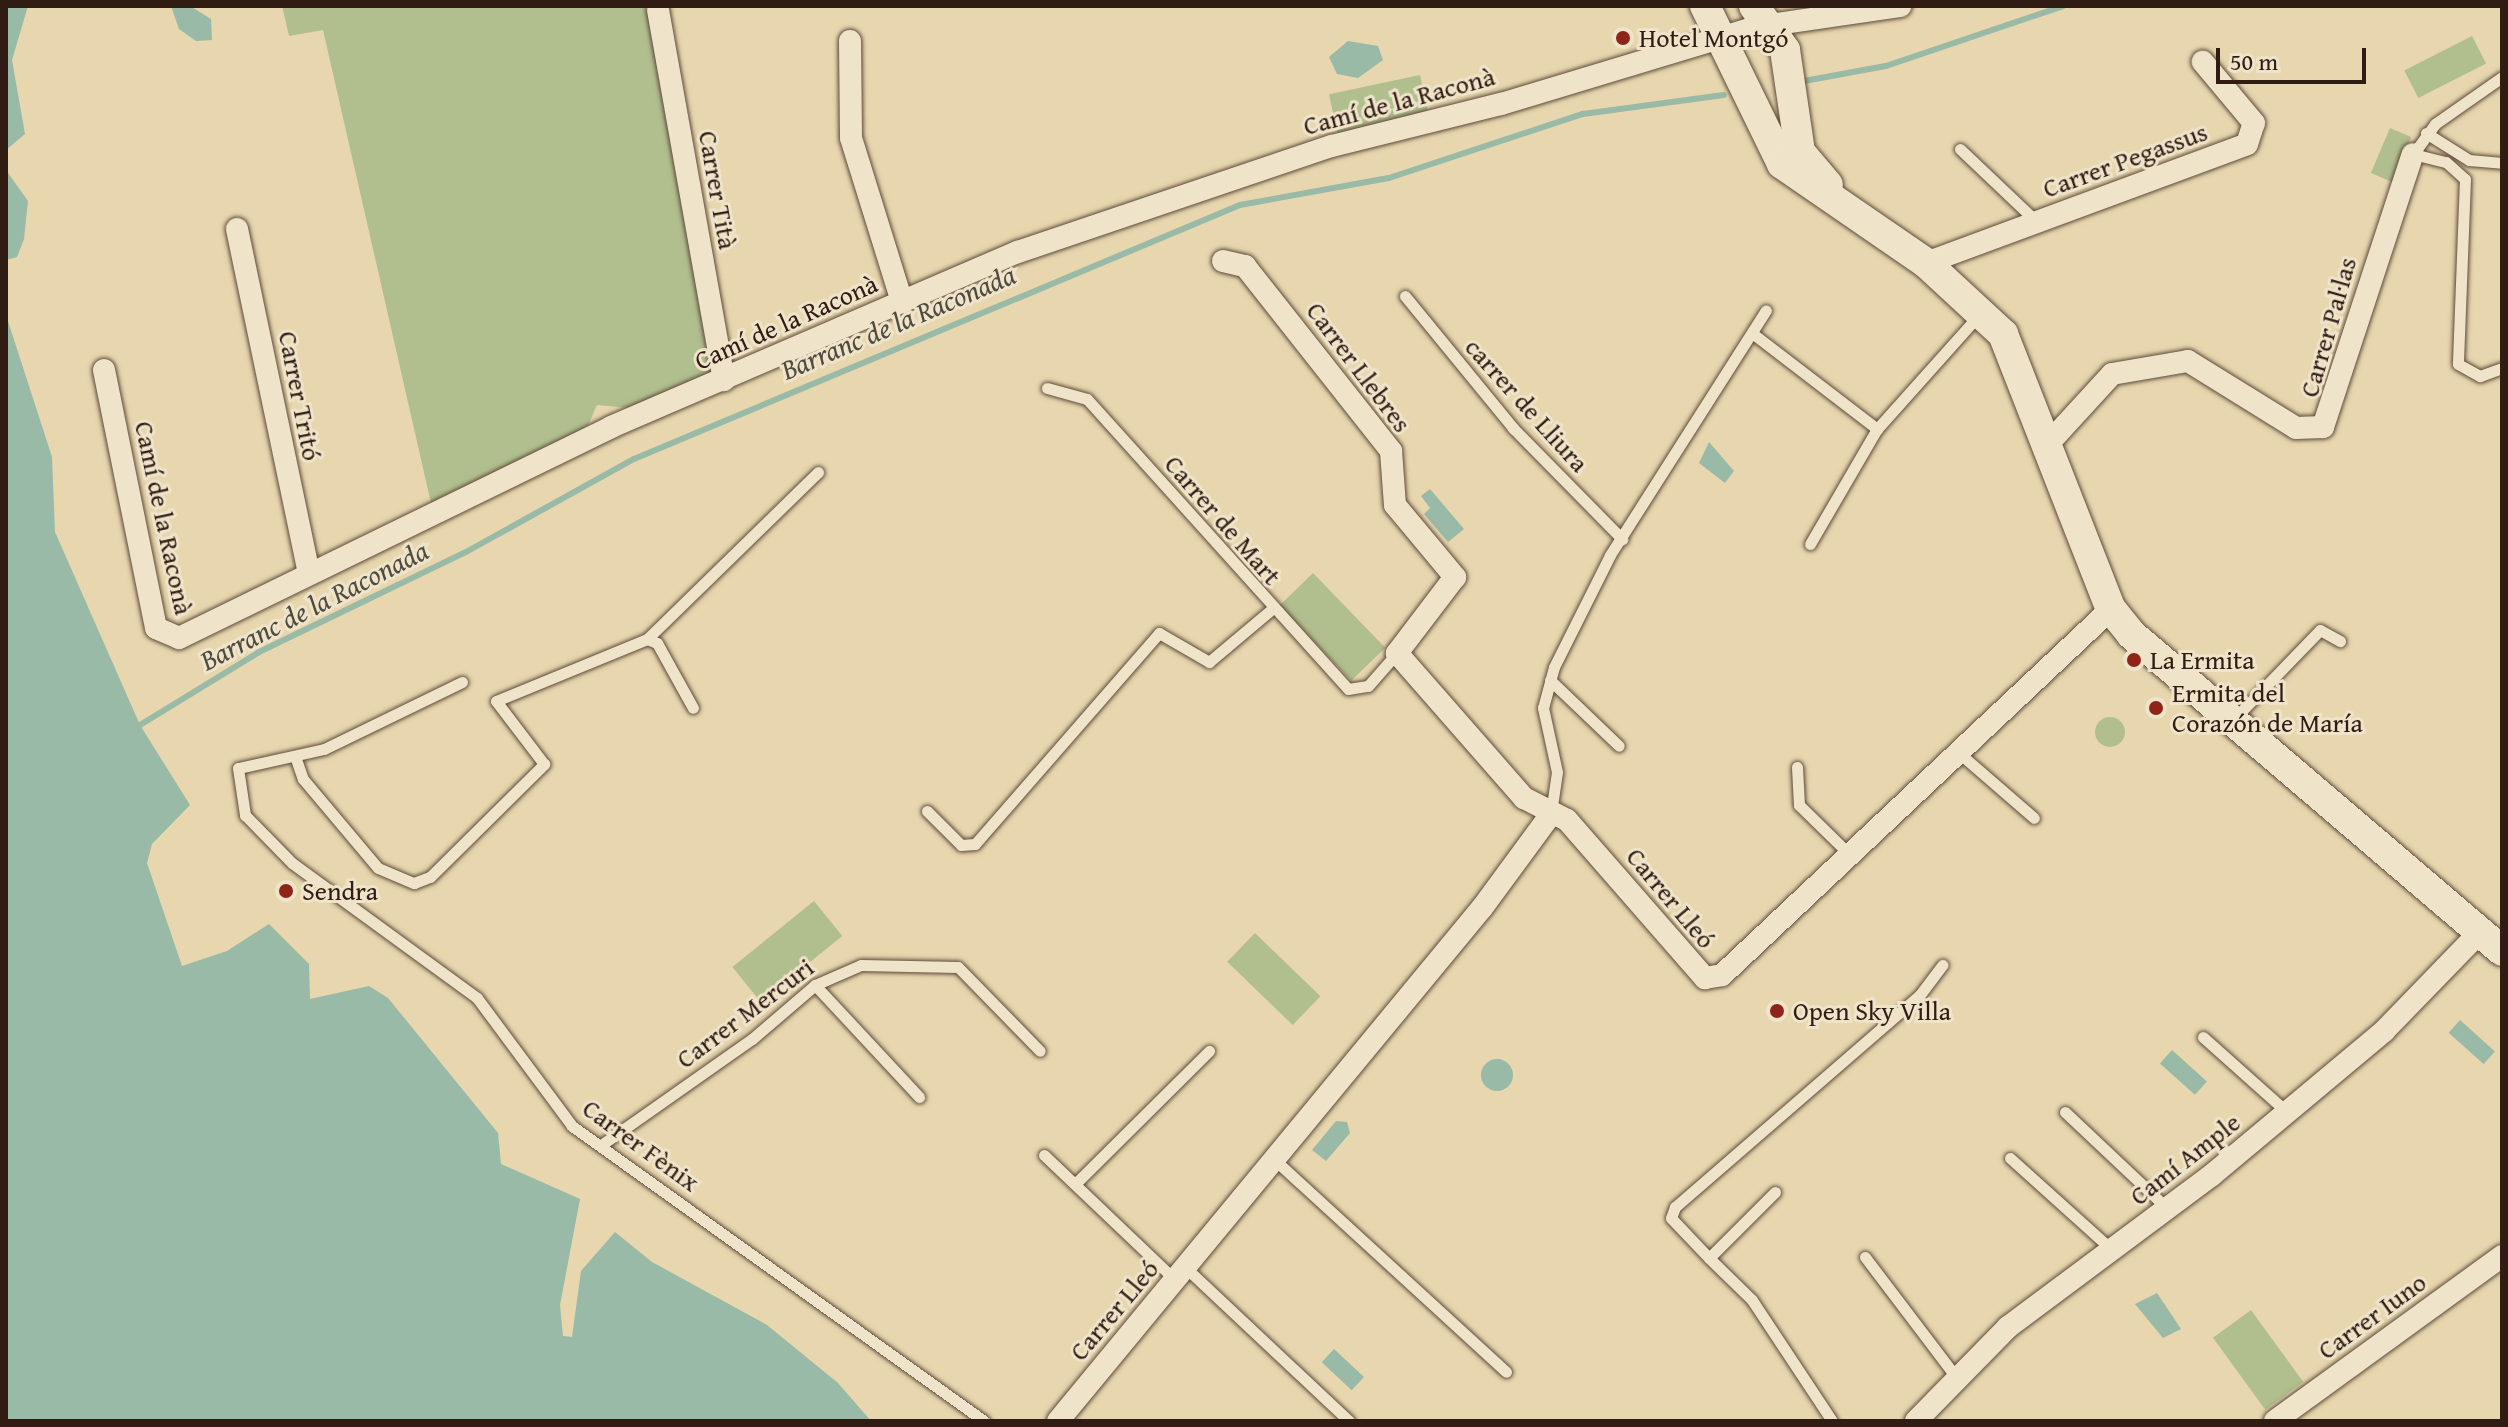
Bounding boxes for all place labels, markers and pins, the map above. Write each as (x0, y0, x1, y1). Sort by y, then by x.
place label: Hotel Montgó (1639, 22, 1788, 54)
marker: Hotel Montgó (1614, 29, 1632, 47)
place label: La Ermita (2150, 644, 2255, 676)
marker: La Ermita (2125, 651, 2143, 669)
place label: Ermita del Corazón de María (2172, 677, 2363, 738)
marker: Ermita del Corazón de María (2147, 699, 2165, 717)
place label: Sendra (302, 875, 378, 907)
marker: Sendra (277, 882, 295, 900)
place label: Open Sky Villa (1793, 995, 1951, 1027)
marker: Open Sky Villa (1768, 1002, 1786, 1020)

